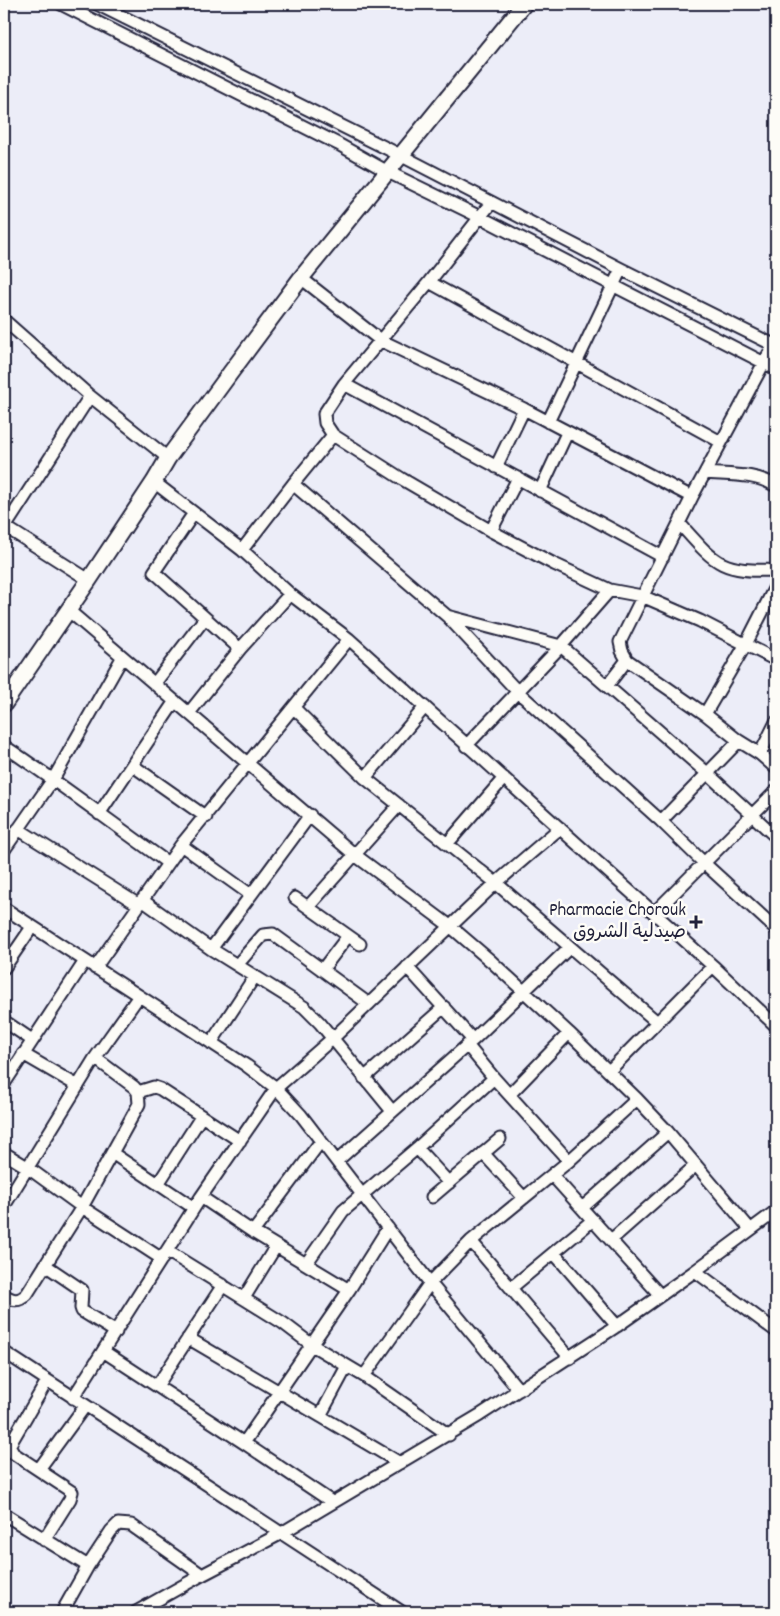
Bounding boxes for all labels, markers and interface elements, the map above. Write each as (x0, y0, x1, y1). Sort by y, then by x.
place label: Pharmacie Chorouk صيدلية الشروق (549, 898, 686, 947)
marker: Pharmacie Chorouk صيدلية الشروق (690, 916, 702, 928)

